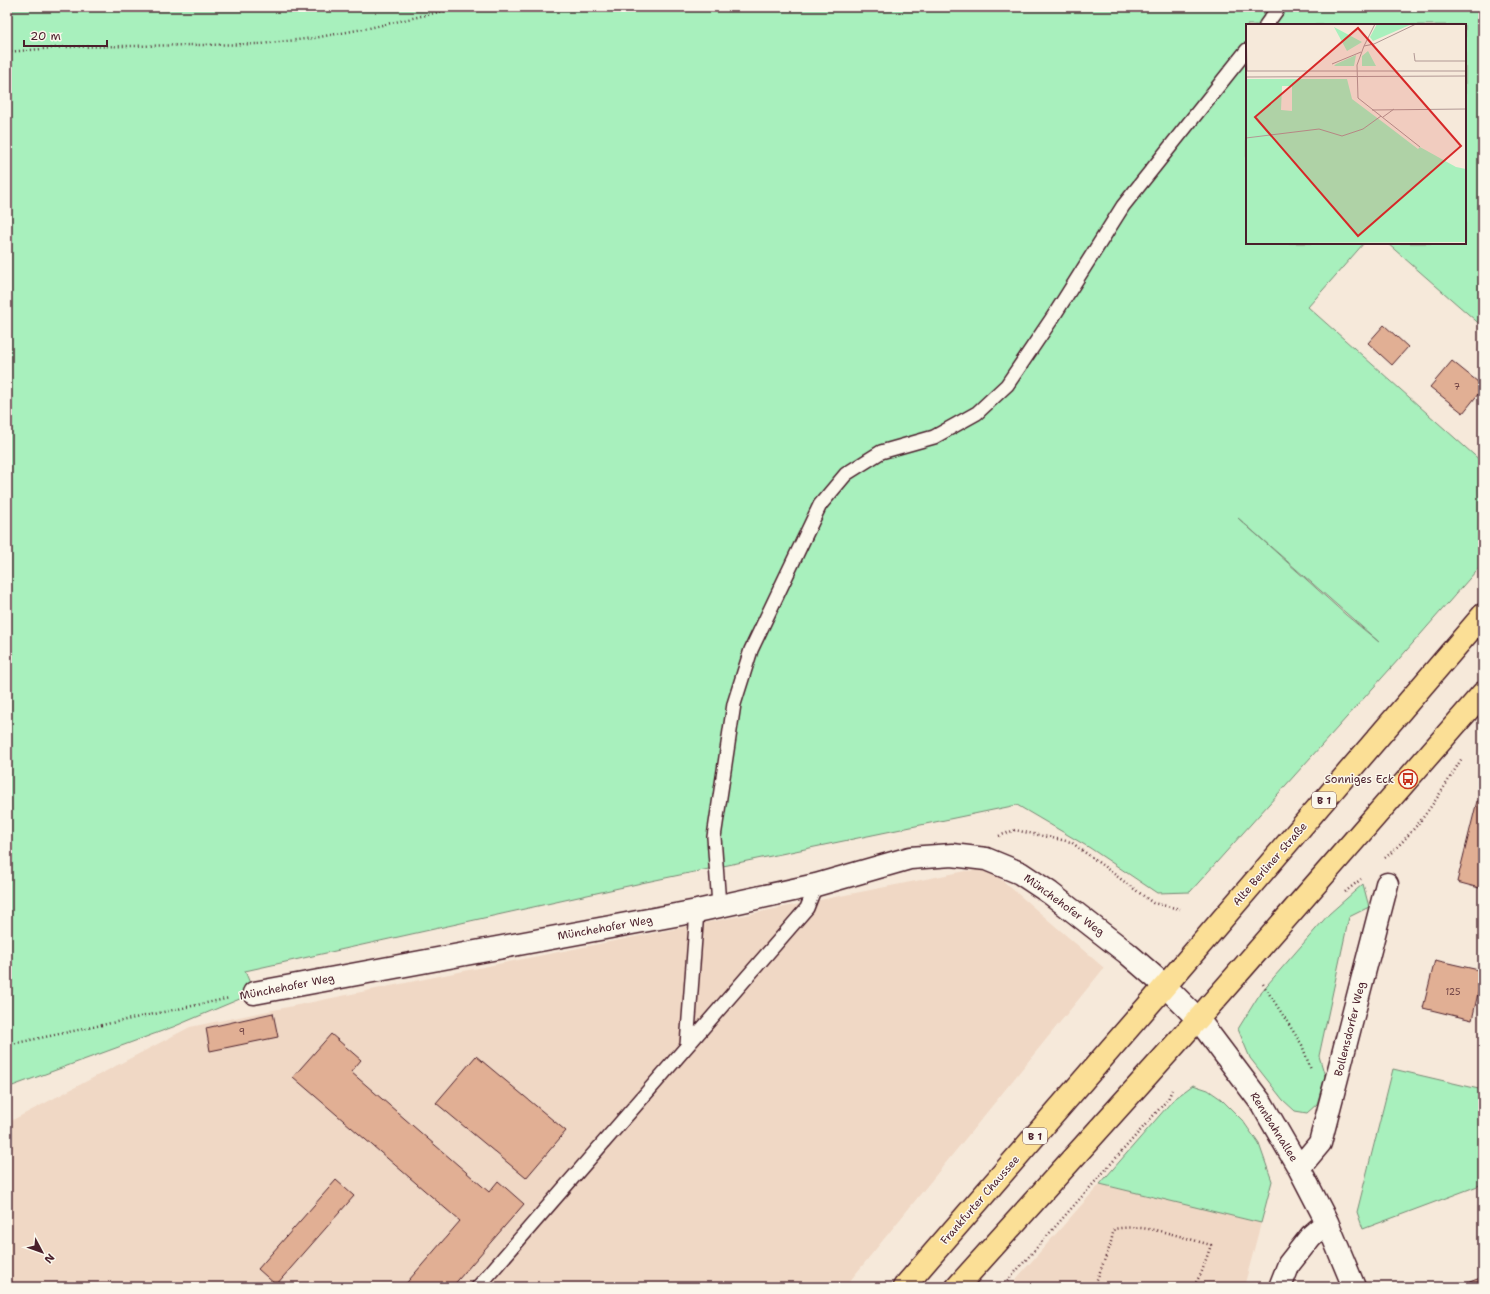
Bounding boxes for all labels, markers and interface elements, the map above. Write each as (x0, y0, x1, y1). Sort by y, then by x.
scale bar (24, 22, 107, 48)
inset map (1246, 24, 1466, 244)
text: 20 m (30, 28, 61, 44)
house number: 7 (1454, 381, 1460, 393)
bus stop icon: Sonniges Eck (1397, 768, 1419, 790)
place label: Sonniges Eck (1325, 772, 1394, 787)
road number: B 1 (1312, 792, 1336, 808)
street label: Alte Berliner Straße (1229, 819, 1311, 909)
street label: Münchehofer Weg (1021, 871, 1108, 940)
street label: Münchehofer Weg (556, 912, 654, 944)
street label: Münchehofer Weg (238, 970, 336, 1004)
street label: Bollensdorfer Weg (1331, 980, 1369, 1078)
house number: 125 (1446, 986, 1460, 998)
house number: 9 (239, 1026, 245, 1038)
street label: Rennbahnallee (1247, 1089, 1301, 1165)
road number: B 1 (1023, 1128, 1047, 1144)
street label: Frankfurter Chaussee (937, 1152, 1023, 1248)
north arrow (22, 1232, 62, 1272)
text: N (40, 1250, 58, 1267)

